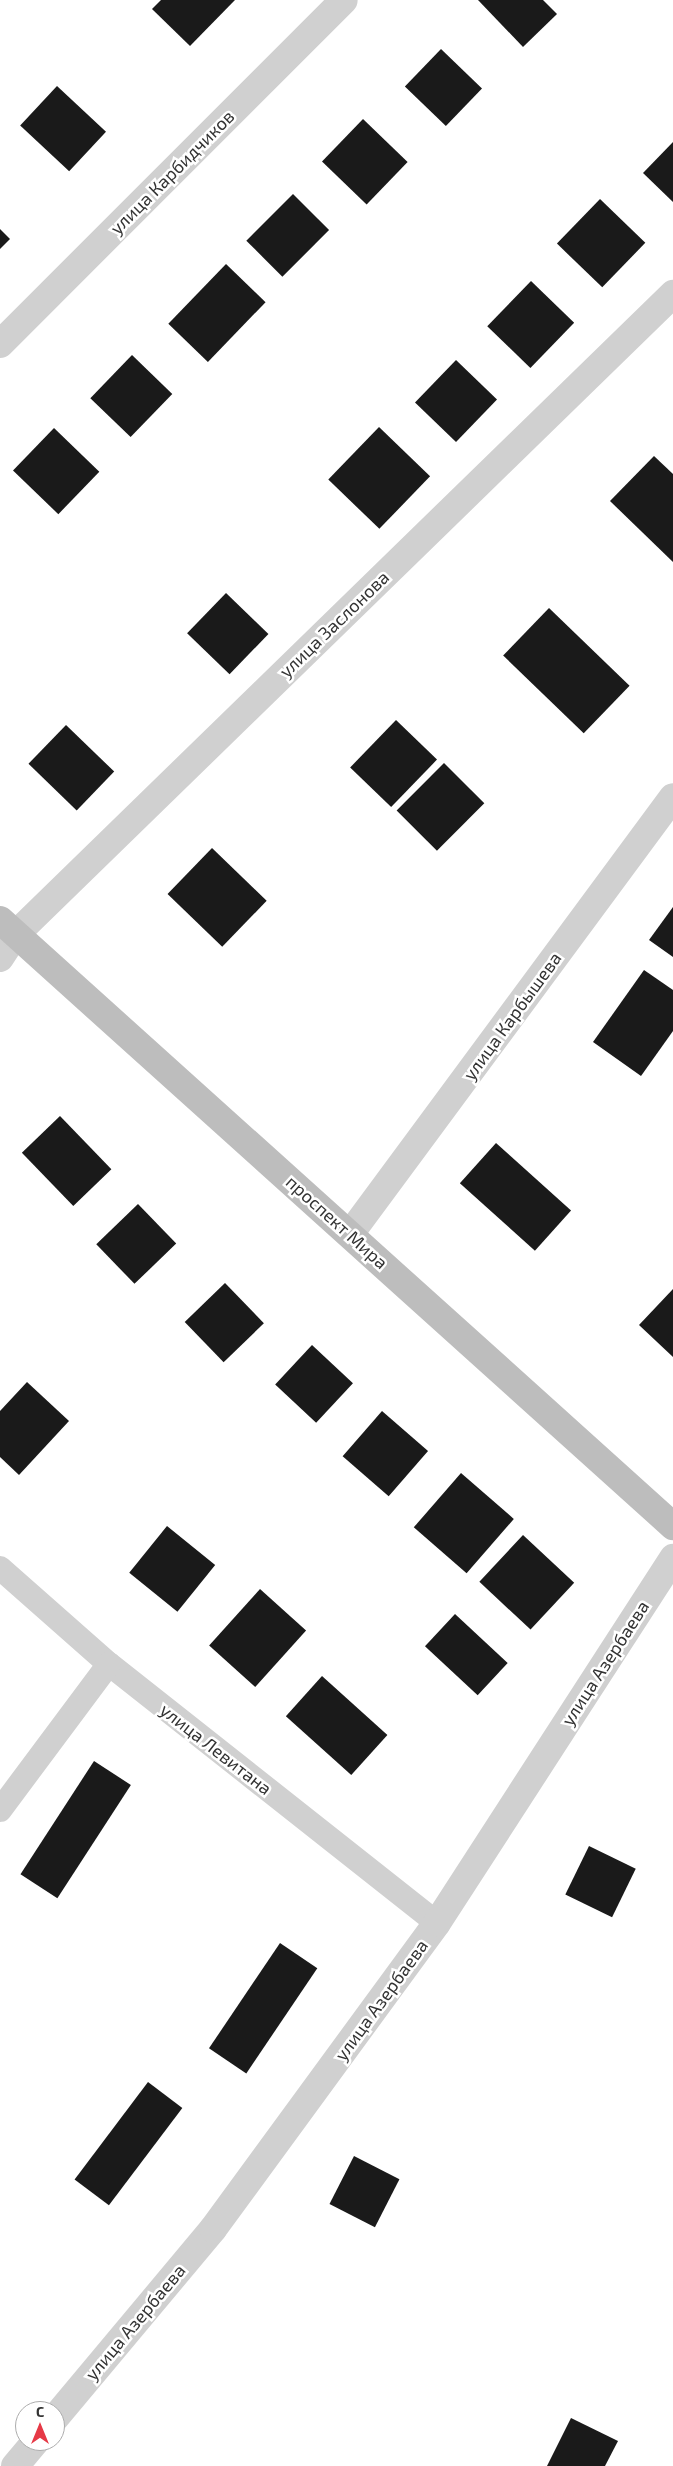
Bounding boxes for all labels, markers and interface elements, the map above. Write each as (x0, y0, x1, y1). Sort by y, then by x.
street label: улица Карбидчиков (105, 105, 239, 239)
street label: улица Заслонова (275, 566, 393, 682)
street label: улица Карбышева (458, 948, 566, 1084)
street label: проспект Мира (282, 1171, 392, 1273)
street label: улица Азербаева (557, 1597, 653, 1729)
street label: улица Левитана (156, 1699, 276, 1799)
street label: улица Азербаева (330, 1935, 432, 2065)
street label: улица Азербаева (80, 2260, 190, 2384)
north arrow (15, 2401, 65, 2451)
text: С (36, 2403, 44, 2420)

